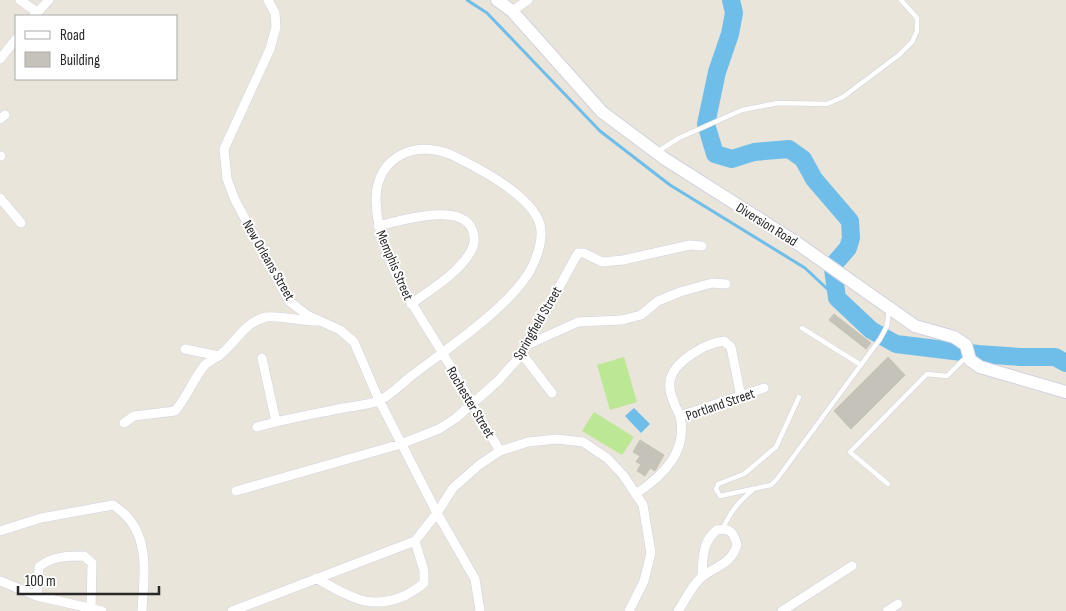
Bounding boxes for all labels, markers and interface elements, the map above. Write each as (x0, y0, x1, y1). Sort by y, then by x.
legend (15, 15, 178, 80)
text: Road (60, 26, 85, 45)
text: Building (60, 51, 100, 70)
street label: Diversion Road (733, 199, 801, 250)
street label: New Orleans Street (239, 217, 298, 304)
street label: Memphis Street (372, 228, 417, 303)
street label: Springfield Street (510, 284, 565, 363)
street label: Rochester Street (443, 364, 498, 441)
street label: Portland Street (683, 385, 757, 424)
scale bar (18, 564, 159, 596)
text: 100 m (25, 572, 56, 591)

